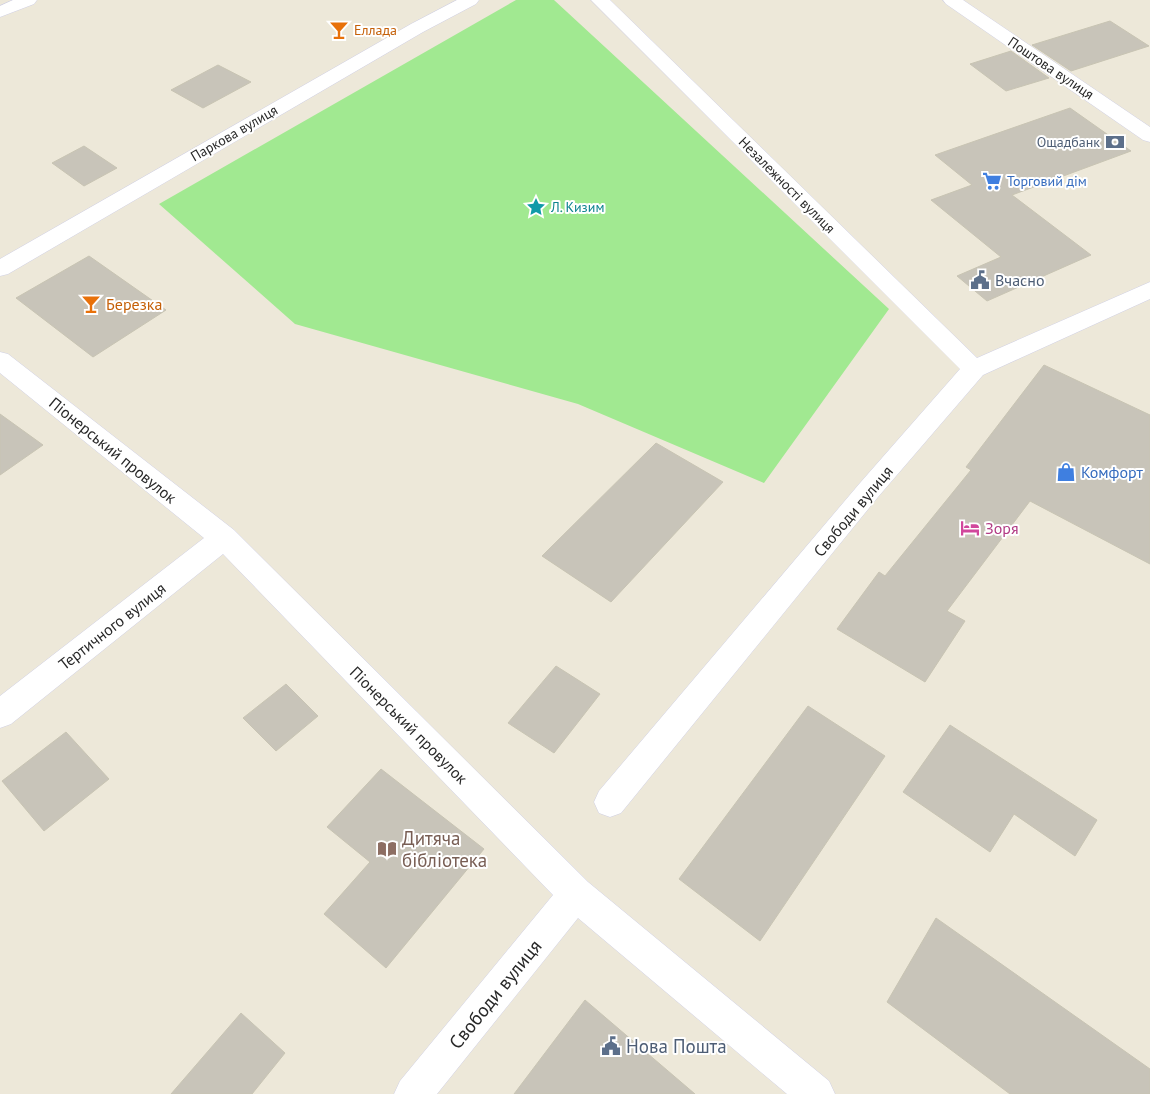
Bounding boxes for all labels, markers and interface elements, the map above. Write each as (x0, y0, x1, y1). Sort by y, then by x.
bar icon: Еллада (328, 19, 350, 41)
place label: Еллада (354, 21, 397, 39)
street label: Поштова вулиця (1005, 33, 1097, 103)
street label: Паркова вулиця (187, 101, 281, 165)
bank icon: Ощадбанк (1104, 131, 1126, 153)
street label: Незалежності вулиця (735, 133, 839, 237)
place label: Ощадбанк (1037, 133, 1100, 151)
supermarket icon: Торговий дім (981, 170, 1003, 192)
place label: Торговий дім (1007, 172, 1087, 190)
place icon: Л. Кизим (525, 196, 547, 218)
place label: Л. Кизим (550, 198, 604, 216)
public building icon: Вчасно (969, 269, 991, 291)
place label: Вчасно (995, 270, 1045, 290)
bar icon: Березка (80, 293, 102, 315)
place label: Березка (106, 294, 162, 314)
street label: Піонерський провулок (45, 392, 181, 508)
street label: Свободи вулиця (809, 461, 897, 561)
shop icon: Комфорт (1055, 461, 1077, 483)
place label: Комфорт (1081, 462, 1143, 482)
hotel icon: Зоря (959, 517, 981, 539)
place label: Зоря (985, 518, 1019, 538)
street label: Тертичного вулиця (54, 578, 170, 674)
street label: Піонерський провулок (346, 662, 472, 788)
place label: Дитяча бібліотека (402, 826, 487, 872)
library icon: Дитяча бібліотека (376, 838, 398, 860)
street label: Свободи вулиця (444, 934, 546, 1054)
place label: Нова Пошта (626, 1034, 727, 1058)
public building icon: Нова Пошта (600, 1035, 622, 1057)

